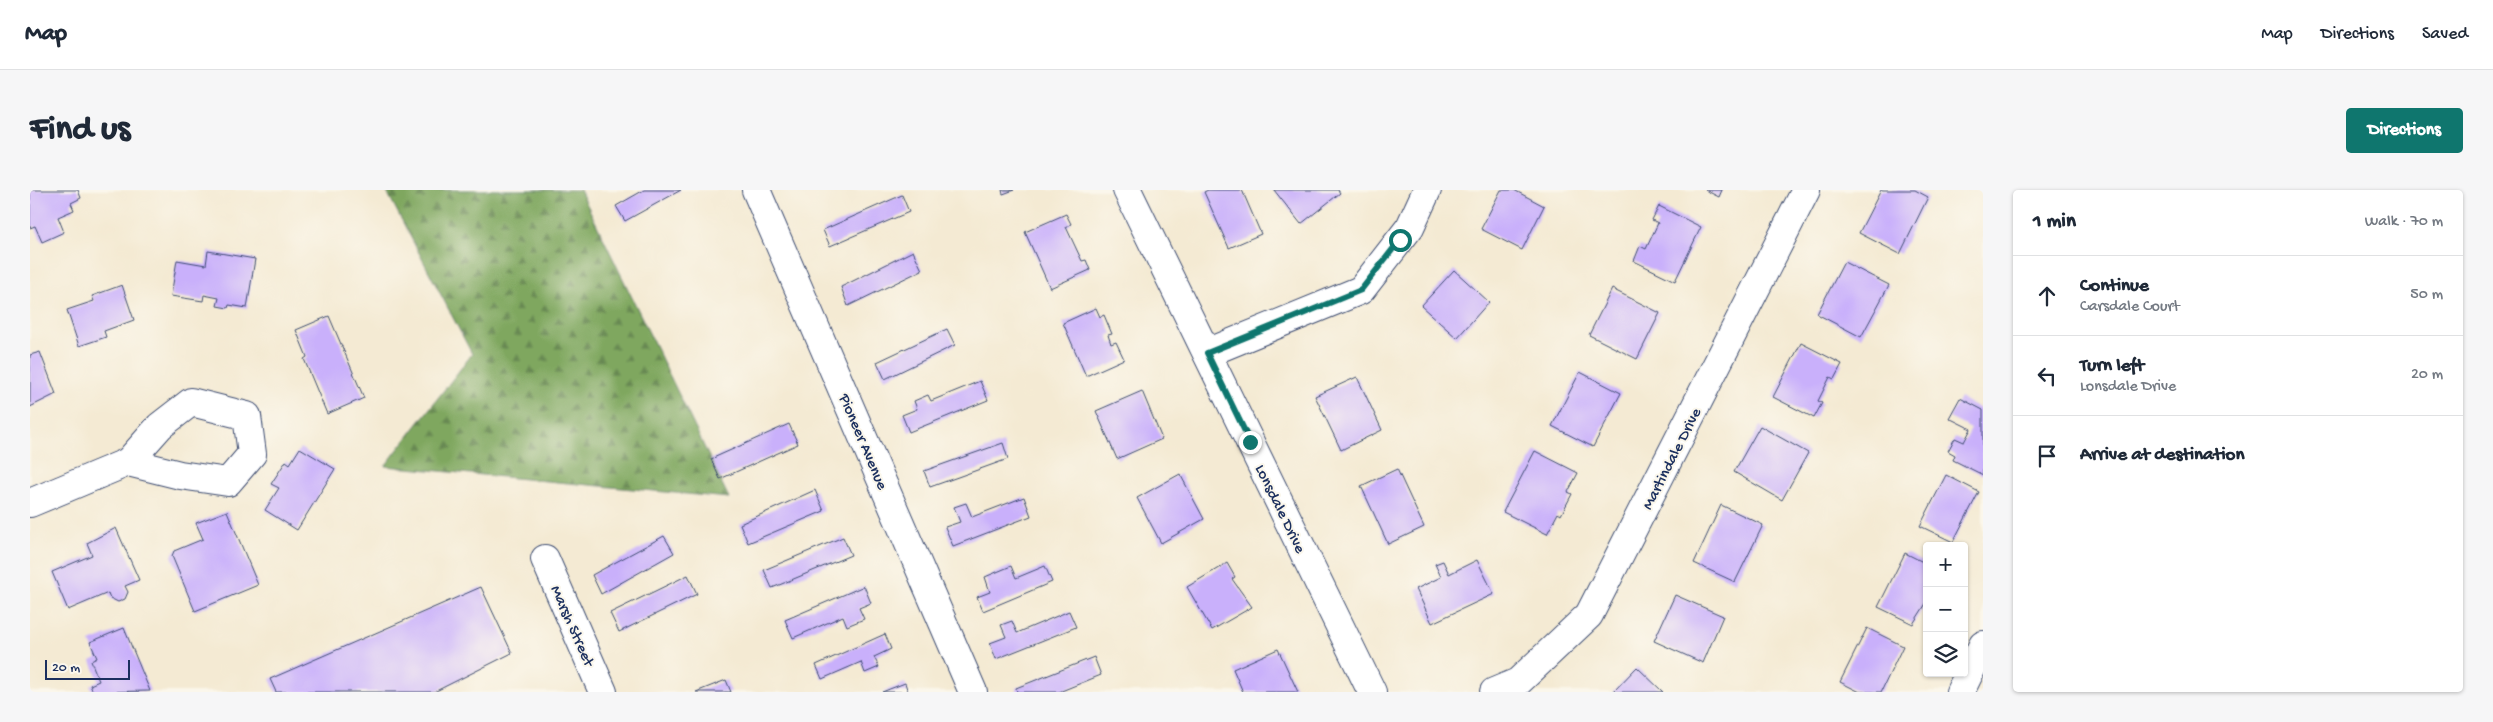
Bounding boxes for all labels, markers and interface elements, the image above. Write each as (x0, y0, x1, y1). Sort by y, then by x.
text: Map (25, 20, 67, 49)
text: Map (2261, 24, 2293, 45)
text: Directions (2321, 24, 2394, 45)
text: Saved (2422, 24, 2468, 45)
button: Directions (2346, 108, 2463, 153)
text: Find us (30, 110, 130, 151)
text: 1 min (2033, 210, 2076, 235)
text: Walk · 70 m (2365, 213, 2443, 232)
route start (1389, 229, 1412, 252)
text: Continue (2080, 275, 2149, 298)
icon: ahead (2033, 282, 2061, 310)
text: 50 m (2410, 286, 2443, 305)
text: Carsdale Court (2080, 298, 2180, 317)
text: Turn left (2080, 355, 2144, 378)
icon: left (2033, 362, 2061, 390)
text: 20 m (2411, 366, 2443, 385)
text: Lonsdale Drive (2080, 378, 2176, 397)
street label: Pioneer Avenue (833, 391, 891, 494)
street label: Martindale Drive (1639, 405, 1707, 514)
route end (1239, 431, 1262, 454)
icon: arrive (2033, 442, 2061, 470)
text: Arrive at destination (2080, 444, 2244, 467)
street label: Lonsdale Drive (1249, 462, 1309, 558)
map controls (1923, 542, 1968, 677)
button: + (1923, 542, 1968, 587)
street label: Marsh Street (545, 583, 598, 671)
button: − (1923, 587, 1968, 632)
button: layers (1923, 632, 1968, 677)
scale bar (45, 657, 130, 680)
text: 20 m (52, 660, 80, 677)

